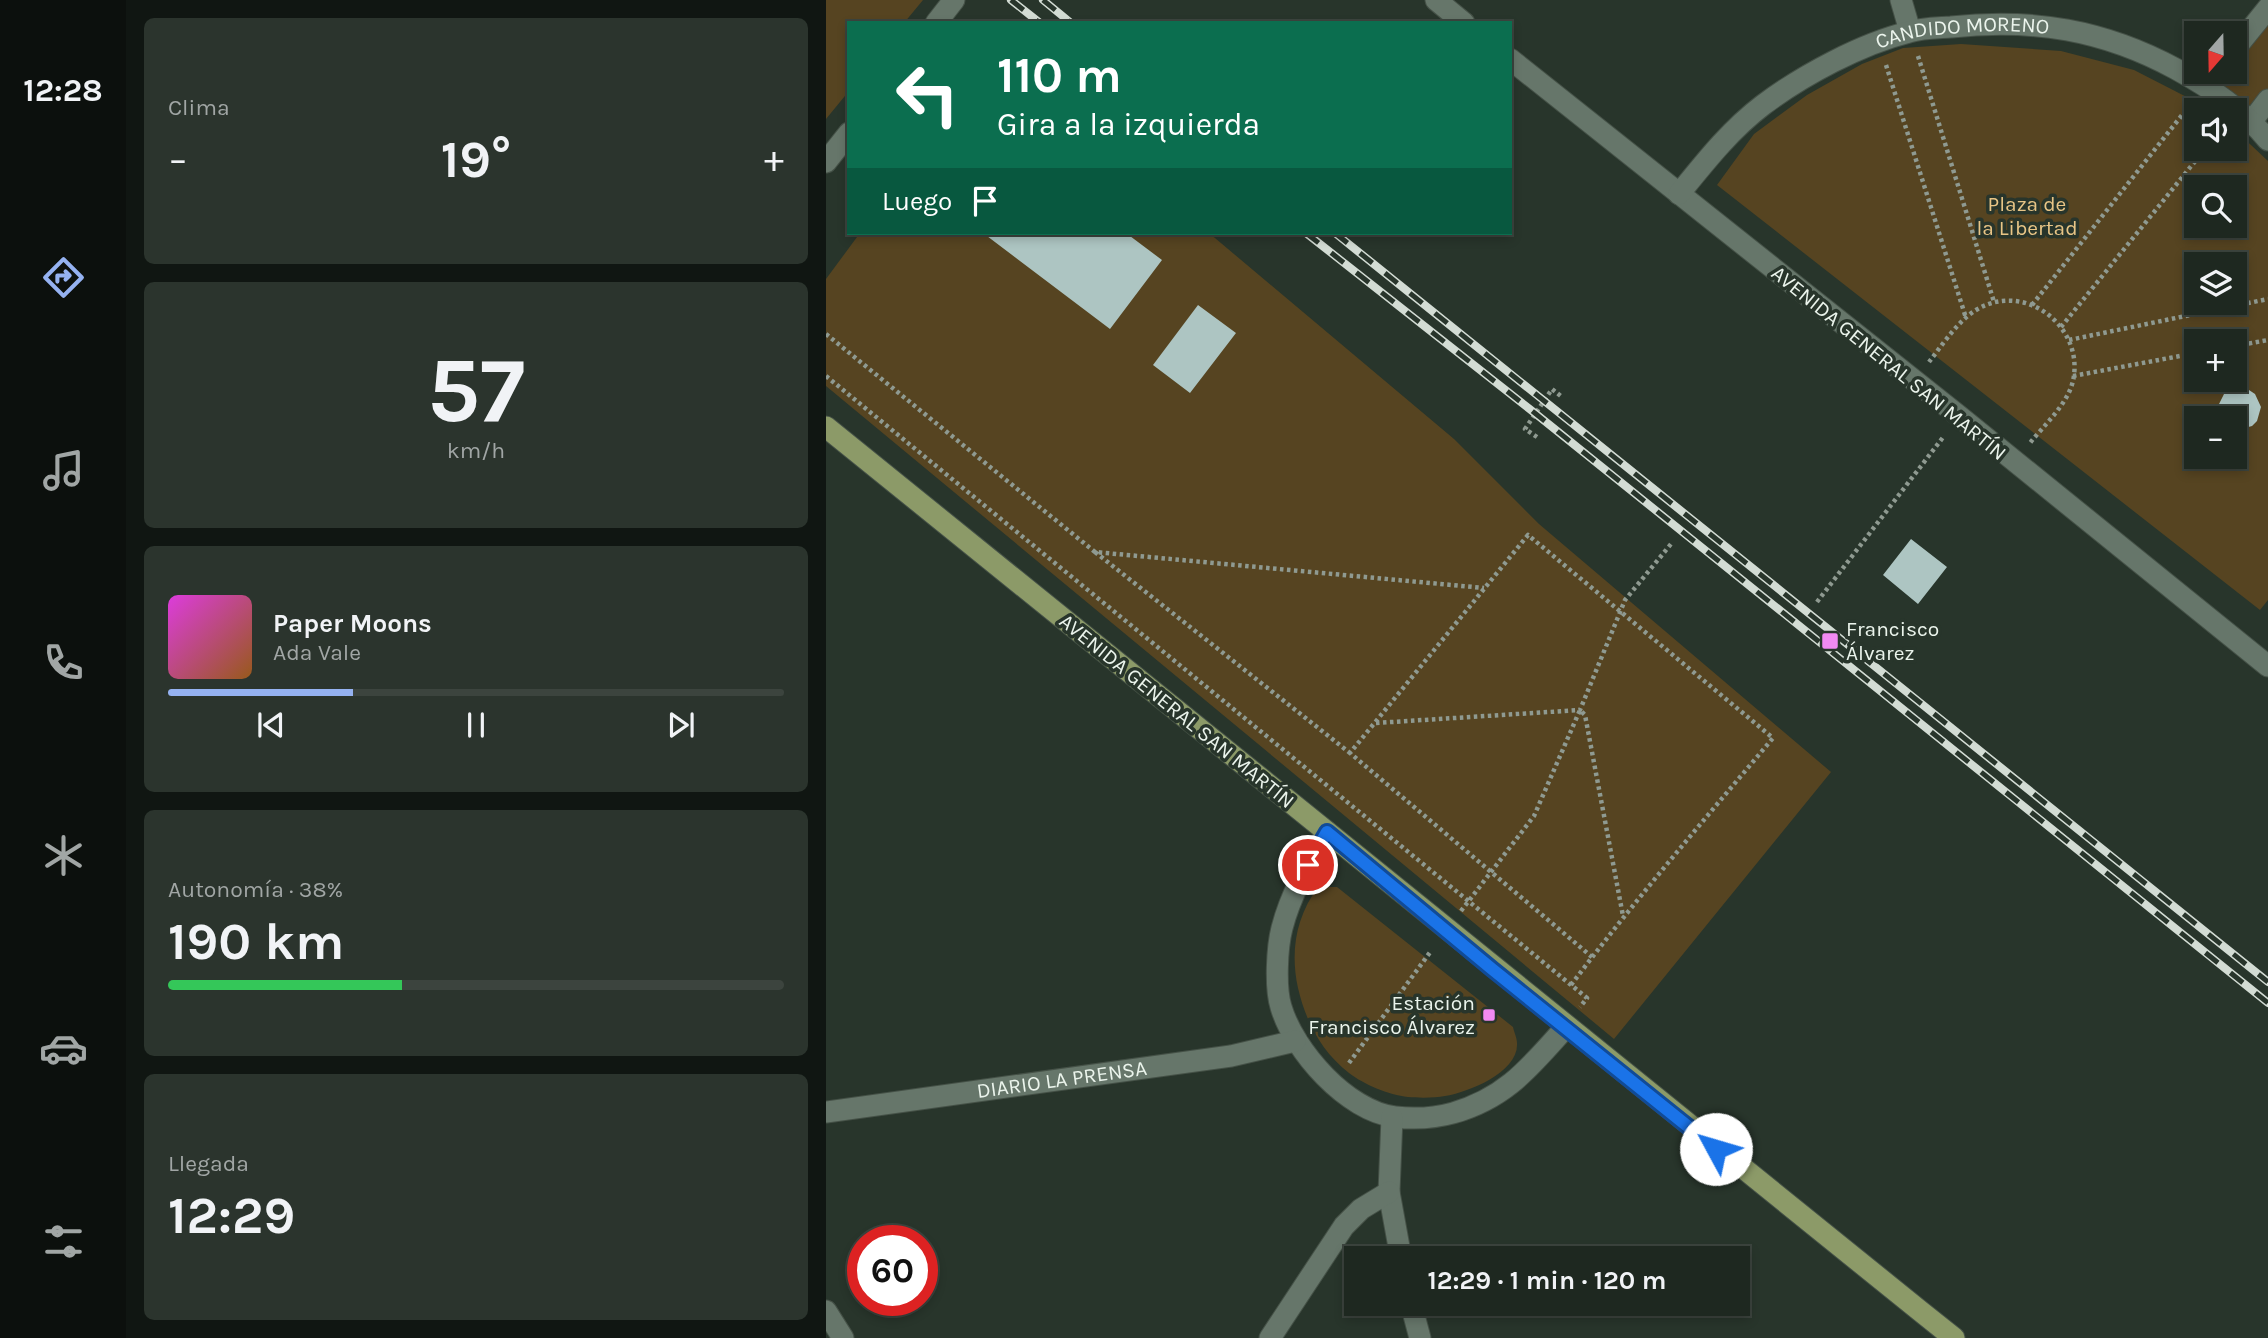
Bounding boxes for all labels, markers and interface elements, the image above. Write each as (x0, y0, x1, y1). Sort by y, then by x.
street label: CANDIDO MORENO (1872, 12, 2051, 54)
north arrow (2184, 21, 2247, 84)
map controls (2184, 21, 2247, 469)
text: 110 m (997, 47, 1122, 104)
icon: left (882, 49, 973, 140)
text: 12:28 (23, 72, 103, 109)
text: Clima (168, 94, 230, 121)
button: sound (2184, 98, 2247, 161)
text: Gira a la izquierda (997, 106, 1260, 143)
text: 19° (441, 129, 511, 190)
text: − (168, 137, 188, 182)
text: + (764, 137, 784, 182)
button: search (2184, 175, 2247, 238)
icon: arrive (966, 182, 1004, 220)
text: Luego (882, 186, 952, 217)
park label: Plaza de la Libertad (1976, 192, 2078, 240)
button: layers (2184, 252, 2247, 315)
icon: directions (39, 253, 88, 302)
street label: AVENIDA GENERAL SAN MARTÍN (1767, 261, 2011, 465)
button: + (2184, 329, 2247, 392)
text: 57 (427, 338, 525, 444)
button: − (2184, 406, 2247, 469)
text: km/h (447, 437, 505, 464)
icon: music (39, 446, 88, 495)
text: Paper Moons (273, 608, 432, 639)
street label: AVENIDA GENERAL SAN MARTÍN (1055, 609, 1299, 813)
place label: Francisco Álvarez (1846, 617, 1939, 665)
marker: Francisco Álvarez (1820, 631, 1840, 651)
icon: phone (39, 638, 88, 687)
text: Ada Vale (273, 639, 361, 666)
icon: previous (252, 706, 290, 744)
icon: pause (457, 706, 495, 744)
icon: next (662, 706, 700, 744)
icon: climate (39, 831, 88, 880)
pin (1278, 835, 1338, 895)
icon: arrive (1289, 846, 1327, 884)
text: Autonomía · 38% (168, 876, 343, 903)
text: 190 km (168, 911, 344, 972)
place label: Estación Francisco Álvarez (1308, 991, 1475, 1039)
marker: Estación Francisco Álvarez (1481, 1007, 1497, 1023)
icon: car (39, 1024, 88, 1073)
street label: DIARIO LA PRENSA (975, 1056, 1148, 1103)
position arrow (1679, 1112, 1753, 1186)
text: Llegada (168, 1150, 249, 1177)
text: 12:29 (168, 1185, 295, 1246)
icon: filters (39, 1217, 88, 1266)
speed limit sign: 60 (847, 1225, 938, 1316)
text: 12:29 · 1 min · 120 m (1427, 1265, 1667, 1296)

